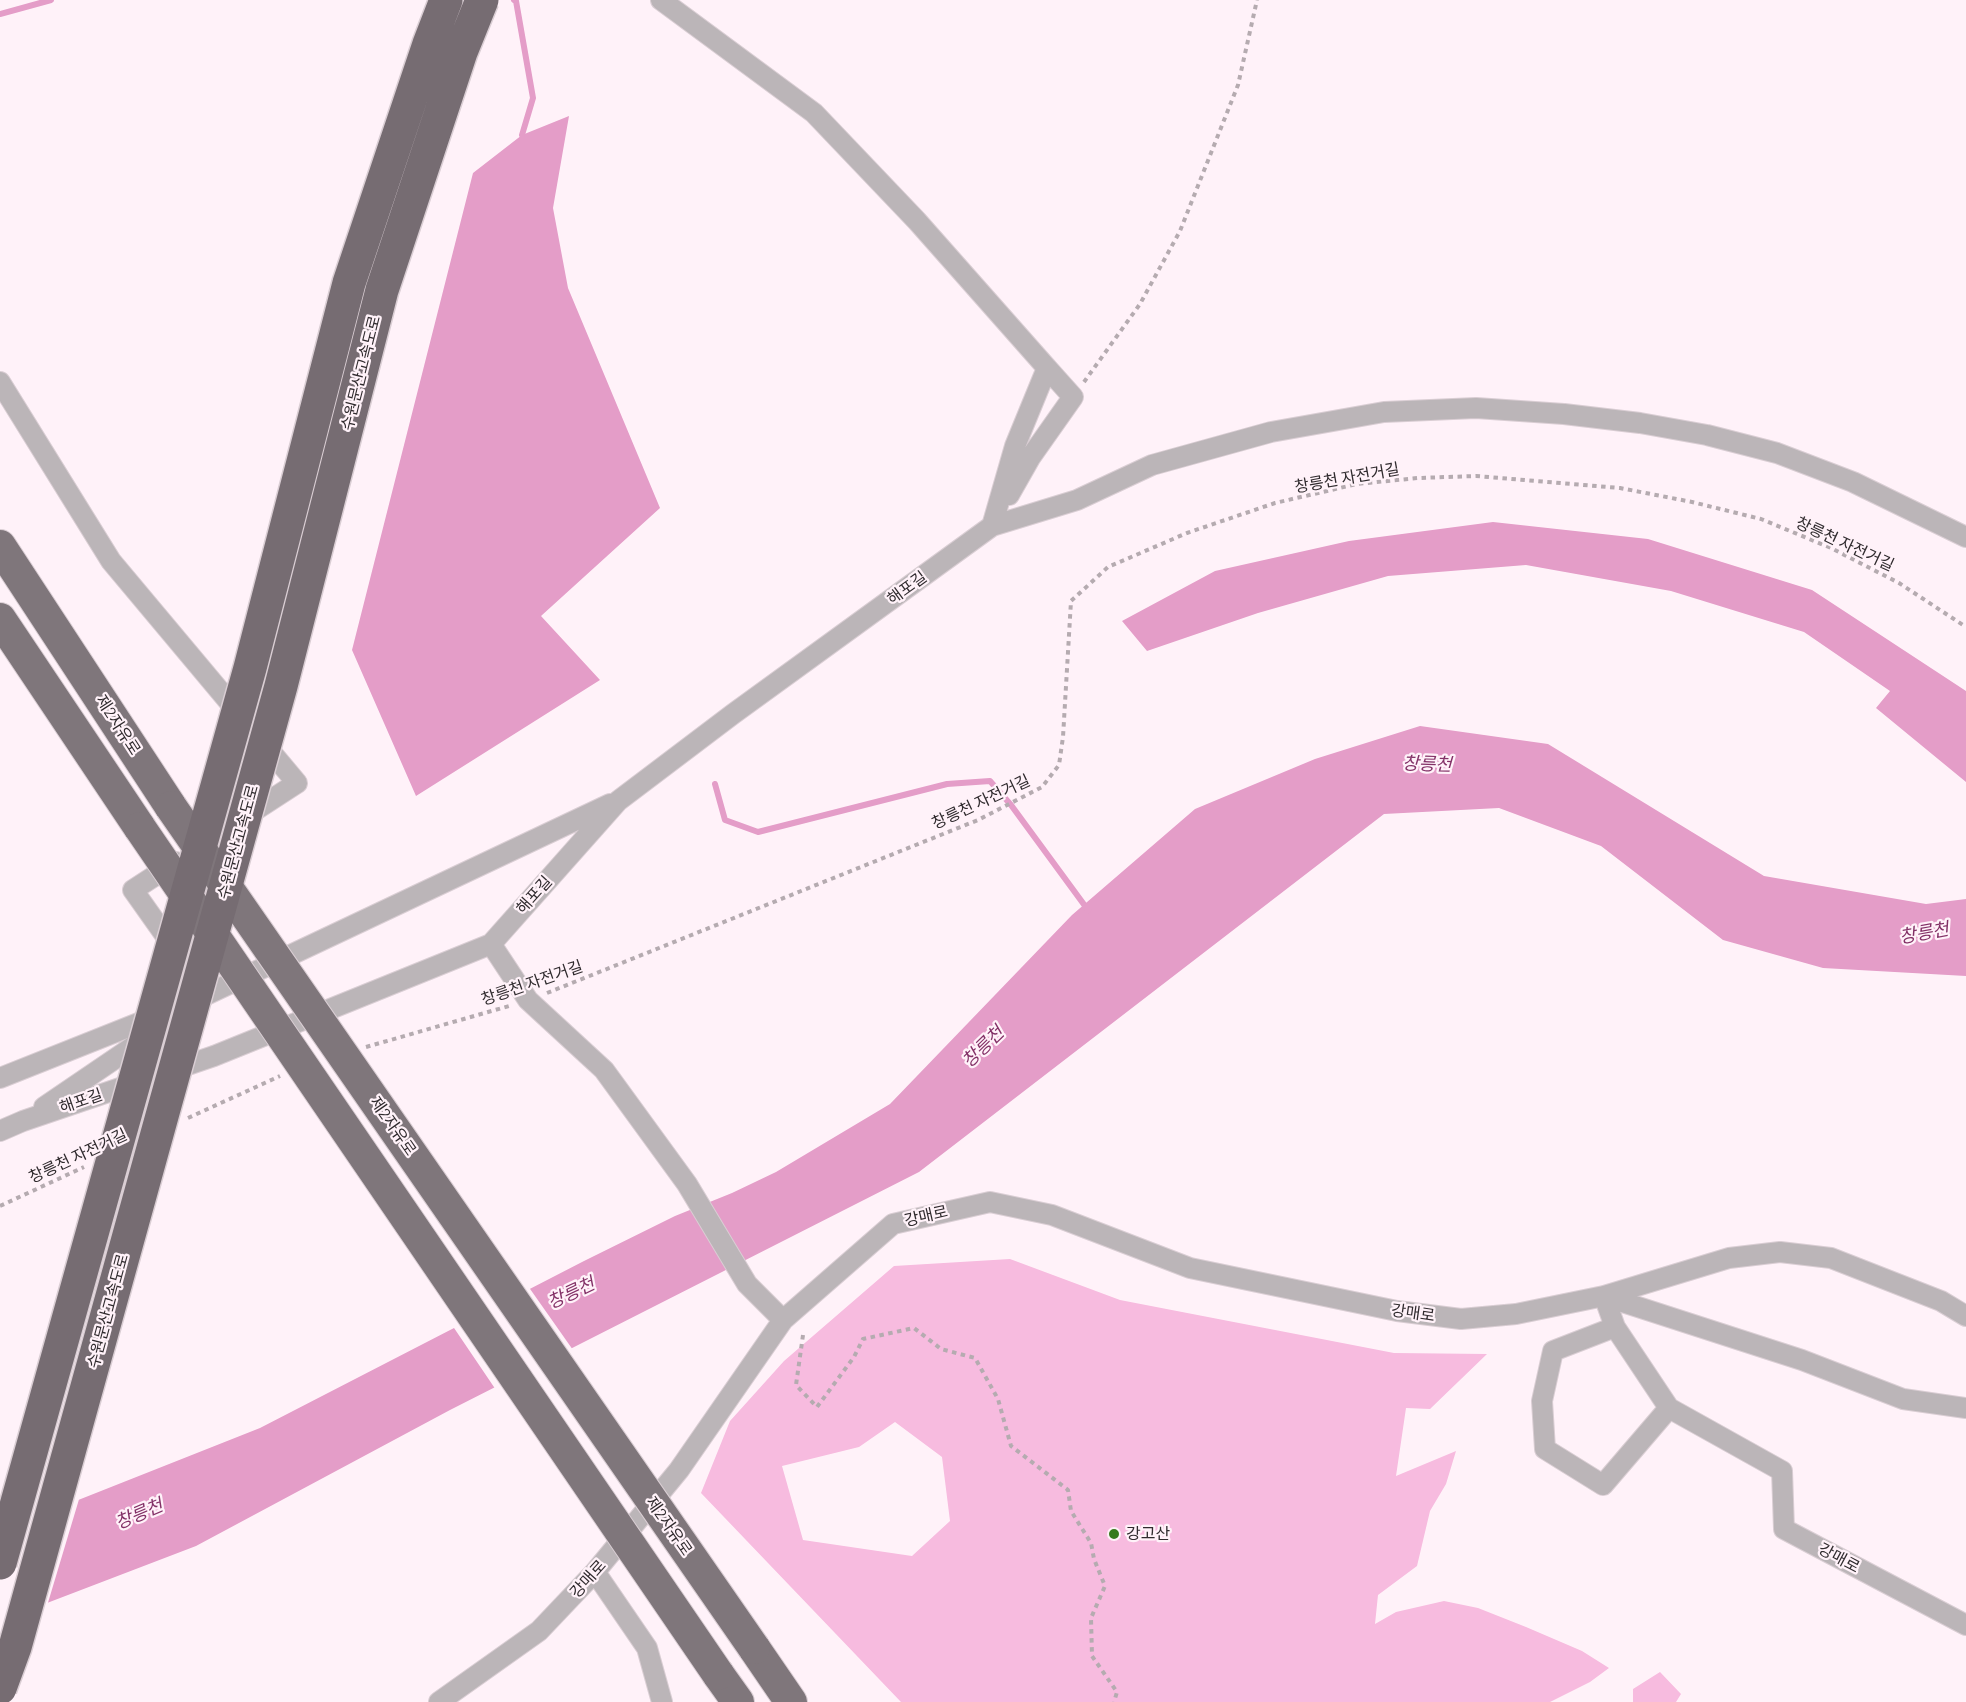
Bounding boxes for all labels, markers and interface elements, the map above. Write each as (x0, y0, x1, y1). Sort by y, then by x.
street label: 수원문산고속도로 (337, 314, 385, 432)
street label: 창릉천 자전거길 (1293, 459, 1401, 497)
street label: 창릉천 자전거길 (1793, 513, 1897, 575)
street label: 해포길 (883, 567, 931, 609)
street label: 제2자유로 (92, 691, 144, 759)
water label: 창릉천 (1402, 752, 1452, 776)
street label: 창릉천 자전거길 (929, 771, 1033, 833)
street label: 수원문산고속도로 (213, 783, 263, 901)
street label: 해포길 (512, 872, 556, 918)
water label: 창릉천 (1898, 918, 1950, 948)
street label: 창릉천 자전거길 (479, 957, 585, 1009)
water label: 창릉천 (958, 1022, 1008, 1072)
street label: 해포길 (57, 1085, 105, 1117)
street label: 제2자유로 (366, 1093, 420, 1159)
street label: 창릉천 자전거길 (26, 1125, 130, 1187)
street label: 강매로 (902, 1202, 950, 1230)
street label: 수원문산고속도로 (83, 1252, 133, 1370)
water label: 창릉천 (544, 1273, 598, 1313)
street label: 강매로 (1390, 1300, 1436, 1326)
street label: 제2자유로 (642, 1493, 696, 1559)
water label: 창릉천 (112, 1494, 166, 1534)
place label: 강고산 (1126, 1524, 1170, 1544)
marker: 강고산 (1107, 1527, 1121, 1541)
street label: 강매로 (1815, 1539, 1863, 1577)
street label: 강매로 (566, 1556, 610, 1602)

